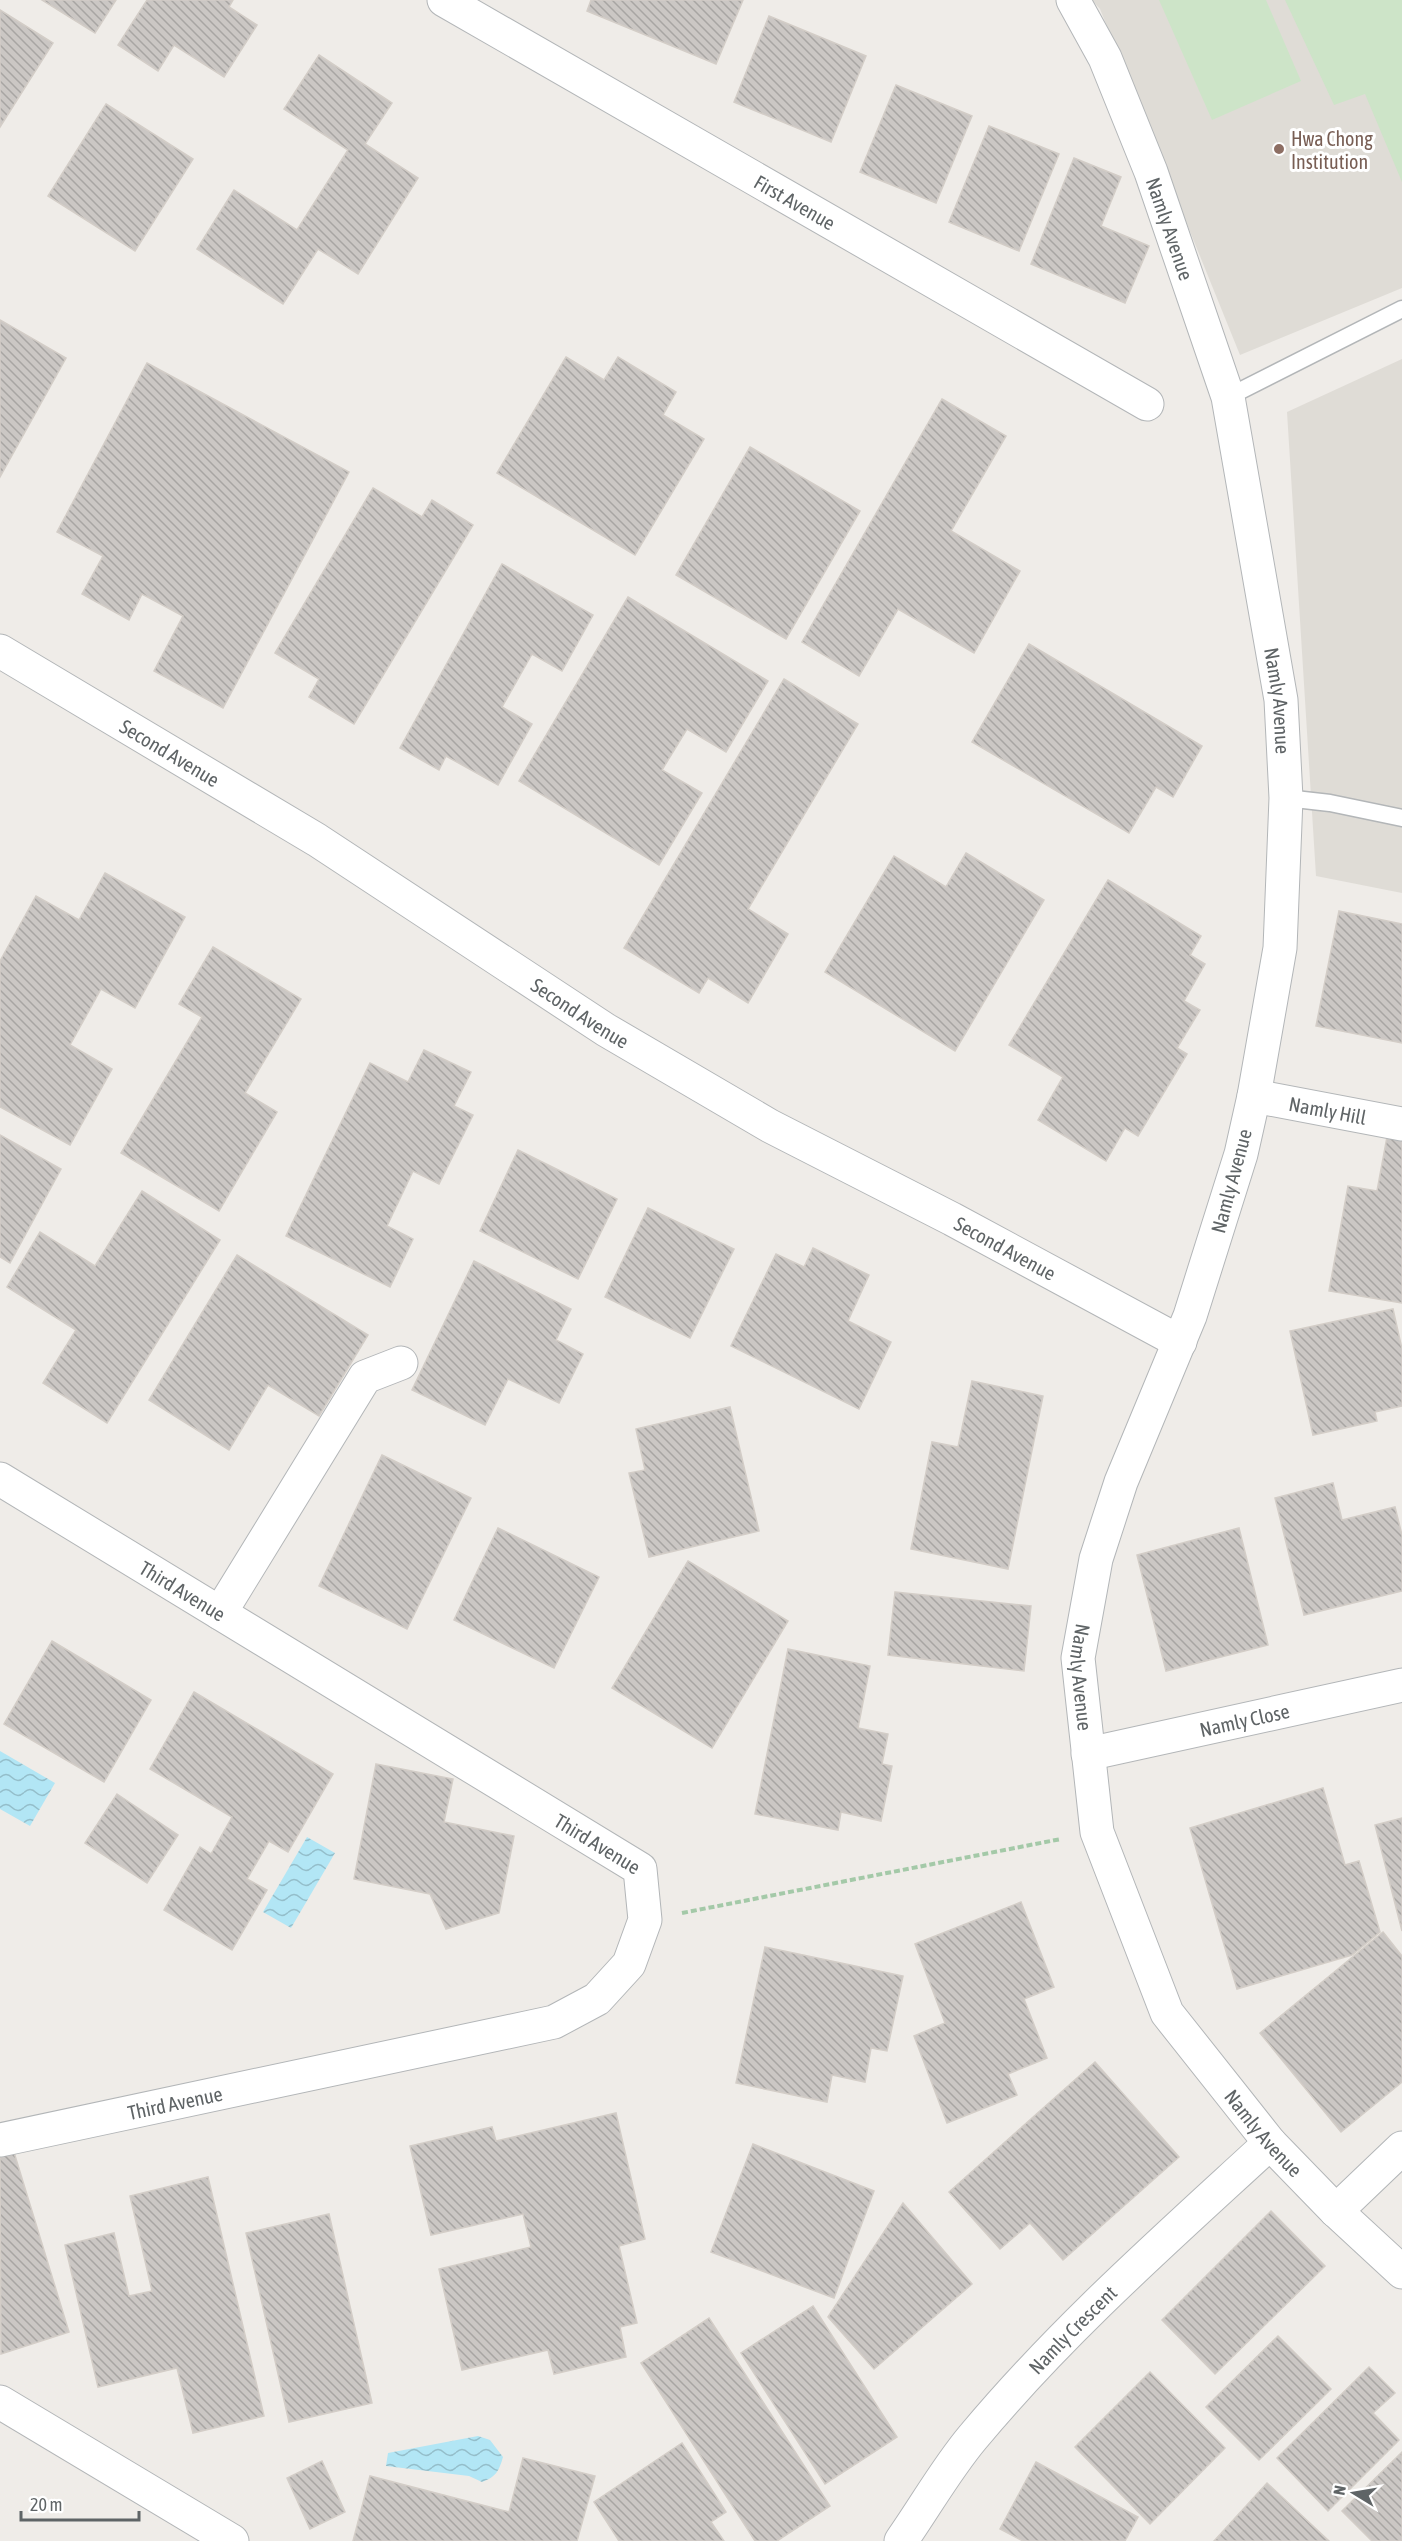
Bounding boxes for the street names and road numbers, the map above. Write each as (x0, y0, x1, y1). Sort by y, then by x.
street label: First Avenue (751, 170, 840, 234)
street label: Namly Avenue (1142, 174, 1199, 283)
street label: Namly Avenue (1261, 646, 1295, 754)
street label: Second Avenue (116, 714, 224, 791)
street label: Second Avenue (527, 973, 633, 1052)
street label: Namly Hill (1287, 1091, 1369, 1129)
street label: Namly Avenue (1206, 1126, 1256, 1236)
street label: Second Avenue (951, 1211, 1060, 1284)
street label: Third Avenue (136, 1555, 230, 1625)
street label: Namly Avenue (1066, 1622, 1097, 1732)
street label: Namly Close (1197, 1699, 1291, 1741)
street label: Third Avenue (551, 1808, 645, 1878)
street label: Third Avenue (126, 2082, 224, 2124)
street label: Namly Avenue (1220, 2085, 1307, 2181)
street label: Namly Crescent (1024, 2280, 1121, 2378)

